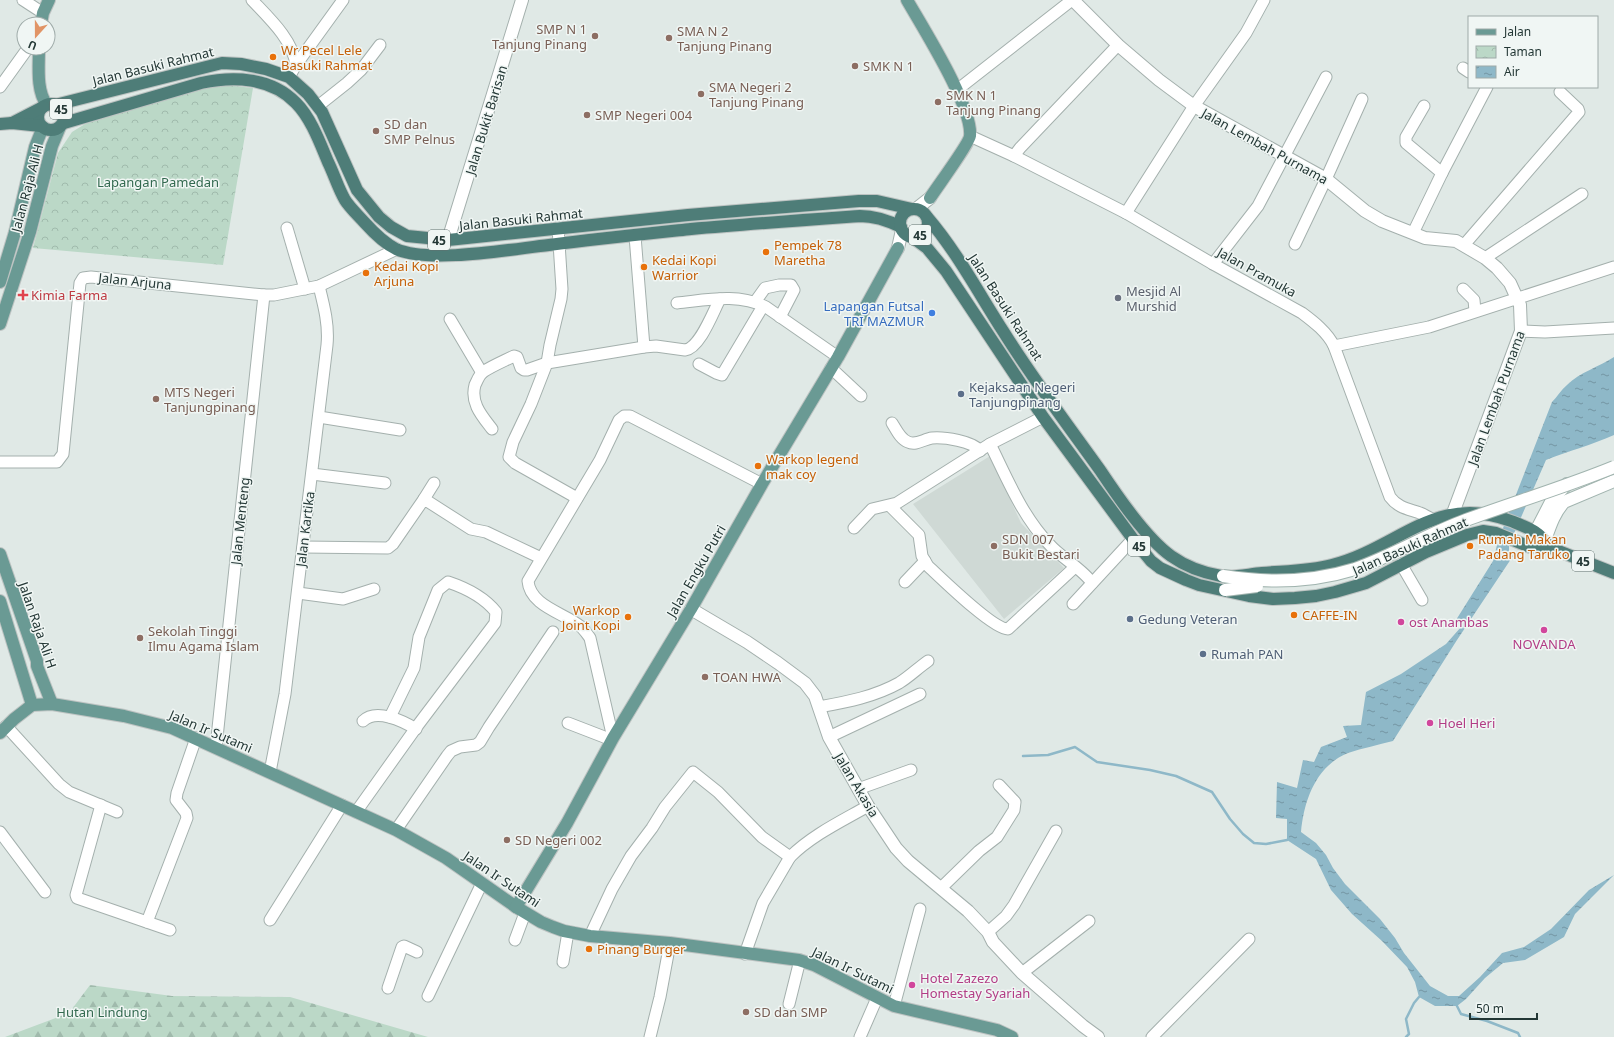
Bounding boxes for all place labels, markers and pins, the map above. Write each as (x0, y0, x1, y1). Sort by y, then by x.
place label: SMP N 1 Tanjung Pinang (492, 20, 587, 53)
place label: SMA N 2 Tanjung Pinang (677, 22, 772, 55)
marker: SMP N 1 Tanjung Pinang (590, 31, 600, 41)
marker: SMA N 2 Tanjung Pinang (664, 33, 674, 43)
place label: Wr Pecel Lele Basuki Rahmat (281, 41, 373, 74)
marker: Wr Pecel Lele Basuki Rahmat (268, 52, 278, 62)
place label: SMK N 1 (863, 57, 914, 75)
marker: SMK N 1 (850, 61, 860, 71)
place label: SMA Negeri 2 Tanjung Pinang (709, 78, 804, 111)
place label: SMK N 1 Tanjung Pinang (946, 86, 1041, 119)
marker: SMA Negeri 2 Tanjung Pinang (696, 89, 706, 99)
marker: SMK N 1 Tanjung Pinang (933, 97, 943, 107)
place label: SMP Negeri 004 (595, 106, 693, 124)
marker: SMP Negeri 004 (582, 110, 592, 120)
place label: SD dan SMP Pelnus (384, 115, 455, 148)
marker: SD dan SMP Pelnus (371, 126, 381, 136)
place label: Pempek 78 Maretha (774, 236, 842, 269)
marker: Pempek 78 Maretha (761, 247, 771, 257)
place label: Kedai Kopi Warrior (652, 251, 717, 284)
place label: Kedai Kopi Arjuna (374, 257, 439, 290)
marker: Kedai Kopi Warrior (639, 262, 649, 272)
marker: Kedai Kopi Arjuna (361, 268, 371, 278)
place label: Mesjid Al Murshid (1126, 282, 1181, 315)
place label: Kimia Farma (31, 286, 107, 304)
marker: Kimia Farma (18, 290, 28, 300)
marker: Mesjid Al Murshid (1113, 293, 1123, 303)
place label: Lapangan Futsal TRI MAZMUR (824, 297, 924, 330)
marker: Lapangan Futsal TRI MAZMUR (927, 308, 937, 318)
place label: Kejaksaan Negeri Tanjungpinang (969, 378, 1075, 411)
place label: MTS Negeri Tanjungpinang (164, 383, 256, 416)
marker: Kejaksaan Negeri Tanjungpinang (956, 389, 966, 399)
marker: MTS Negeri Tanjungpinang (151, 394, 161, 404)
place label: Warkop legend mak coy (766, 450, 859, 483)
marker: Warkop legend mak coy (753, 461, 763, 471)
place label: SDN 007 Bukit Bestari (1002, 530, 1080, 563)
place label: Rumah Makan Padang Taruko (1478, 530, 1570, 563)
marker: SDN 007 Bukit Bestari (989, 541, 999, 551)
marker: Rumah Makan Padang Taruko (1465, 541, 1475, 551)
place label: Warkop Joint Kopi (560, 601, 620, 634)
place label: CAFFE-IN (1302, 606, 1358, 624)
place label: Gedung Veteran (1138, 610, 1238, 628)
marker: CAFFE-IN (1289, 610, 1299, 620)
marker: Warkop Joint Kopi (623, 612, 633, 622)
place label: ost Anambas (1409, 613, 1488, 631)
marker: Gedung Veteran (1125, 614, 1135, 624)
marker: ost Anambas (1396, 617, 1406, 627)
place label: Sekolah Tinggi Ilmu Agama Islam (148, 622, 259, 655)
marker: NOVANDA (1539, 625, 1549, 635)
marker: Sekolah Tinggi Ilmu Agama Islam (135, 633, 145, 643)
place label: NOVANDA (1513, 635, 1576, 653)
place label: Rumah PAN (1211, 645, 1283, 663)
marker: Rumah PAN (1198, 649, 1208, 659)
place label: TOAN HWA (713, 668, 782, 686)
marker: TOAN HWA (700, 672, 710, 682)
place label: Hoel Heri (1438, 714, 1495, 732)
marker: Hoel Heri (1425, 718, 1435, 728)
place label: SD Negeri 002 (515, 831, 602, 849)
marker: SD Negeri 002 (502, 835, 512, 845)
place label: Pinang Burger (597, 940, 686, 958)
marker: Pinang Burger (584, 944, 594, 954)
place label: Hotel Zazezo Homestay Syariah (920, 969, 1030, 1002)
marker: Hotel Zazezo Homestay Syariah (907, 980, 917, 990)
place label: SD dan SMP (754, 1003, 828, 1021)
marker: SD dan SMP (741, 1007, 751, 1017)

